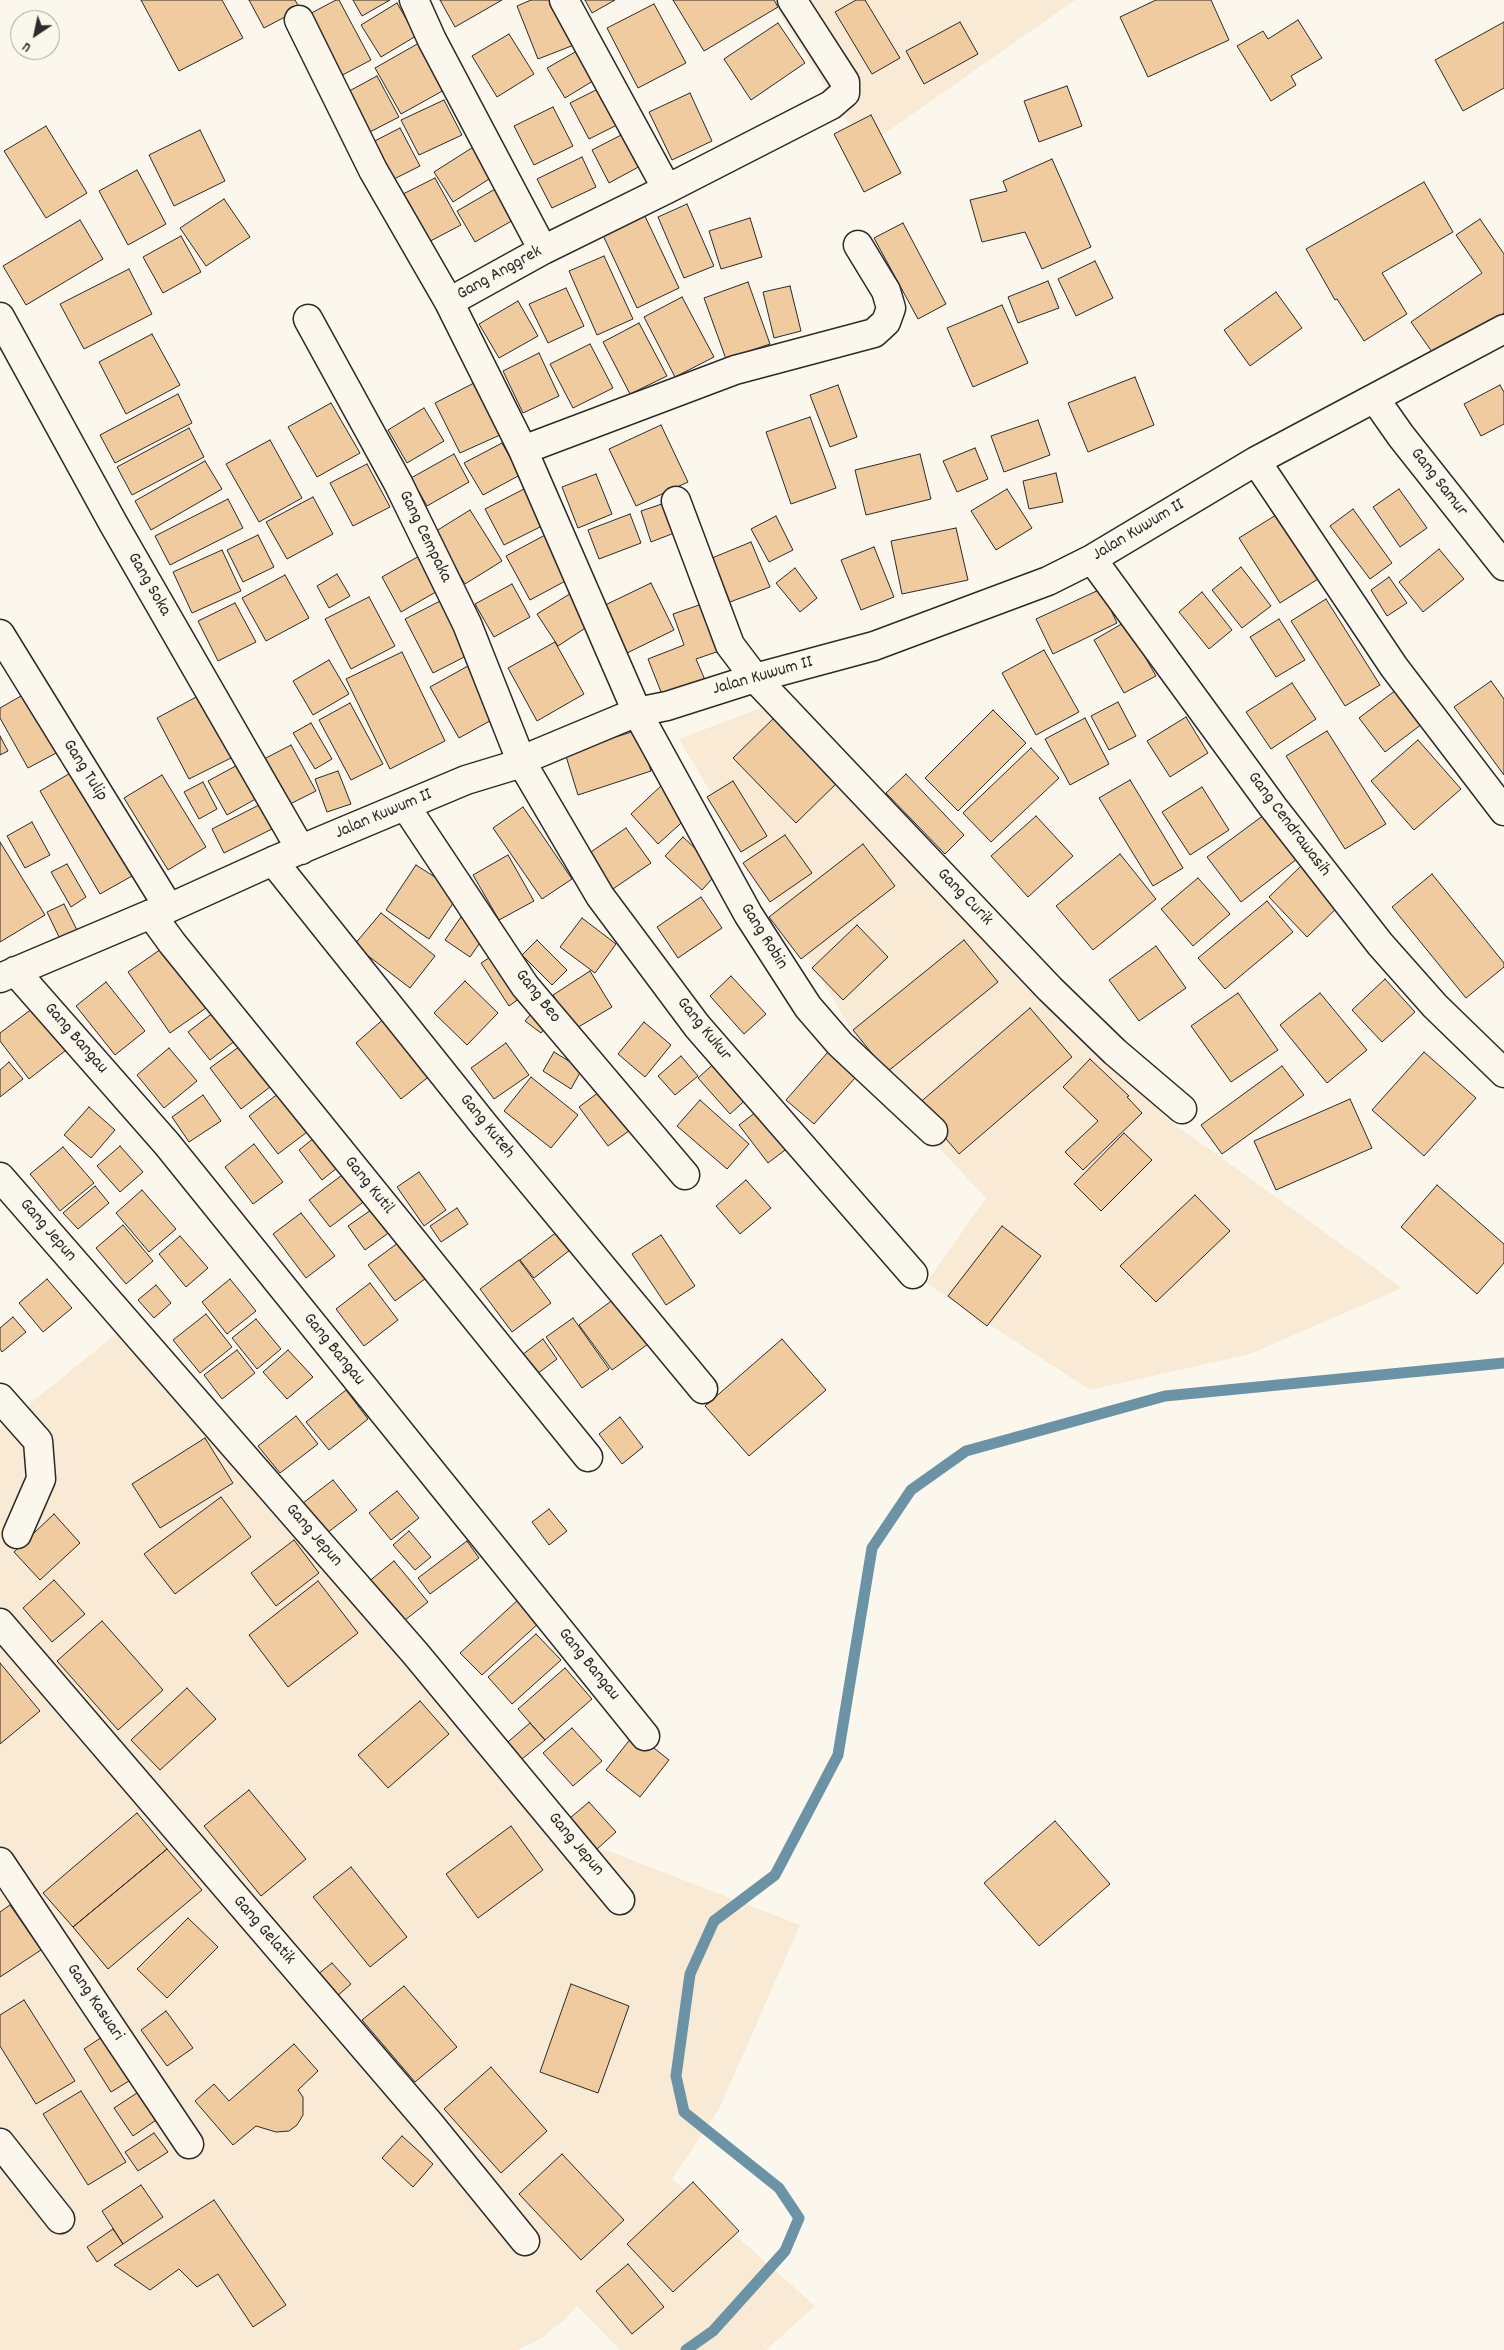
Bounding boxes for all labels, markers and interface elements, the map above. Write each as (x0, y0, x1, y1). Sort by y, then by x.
north arrow (10, 10, 60, 60)
text: U (19, 36, 36, 57)
street label: Gang Anggrek (454, 242, 546, 306)
street label: Gang Samur (1405, 444, 1471, 522)
street label: Gang Cempaka (392, 488, 456, 586)
street label: Jalan Kuwum II (1089, 495, 1189, 567)
street label: Gang Soka (121, 549, 175, 621)
street label: Jalan Kuwum II (710, 652, 816, 702)
street label: Gang Tulip (57, 736, 111, 806)
street label: Gang Cendrawasih (1242, 768, 1334, 882)
street label: Jalan Kuwum II (332, 785, 436, 845)
street label: Gang Curik (931, 865, 997, 931)
street label: Gang Robin (734, 900, 792, 974)
street label: Gang Beo (509, 966, 565, 1028)
street label: Gang Kukur (671, 994, 735, 1066)
street label: Gang Bangau (38, 999, 112, 1079)
street label: Gang Kuteh (453, 1090, 519, 1164)
street label: Gang Kutil (338, 1153, 398, 1219)
street label: Gang Jepun (14, 1195, 80, 1267)
street label: Gang Bangau (297, 1309, 369, 1391)
street label: Gang Jepun (280, 1500, 346, 1572)
street label: Gang Bangau (552, 1624, 624, 1706)
street label: Gang Jepun (542, 1809, 608, 1881)
street label: Gang Gelatik (227, 1892, 299, 1970)
street label: Gang Kasuari (60, 1960, 128, 2046)

